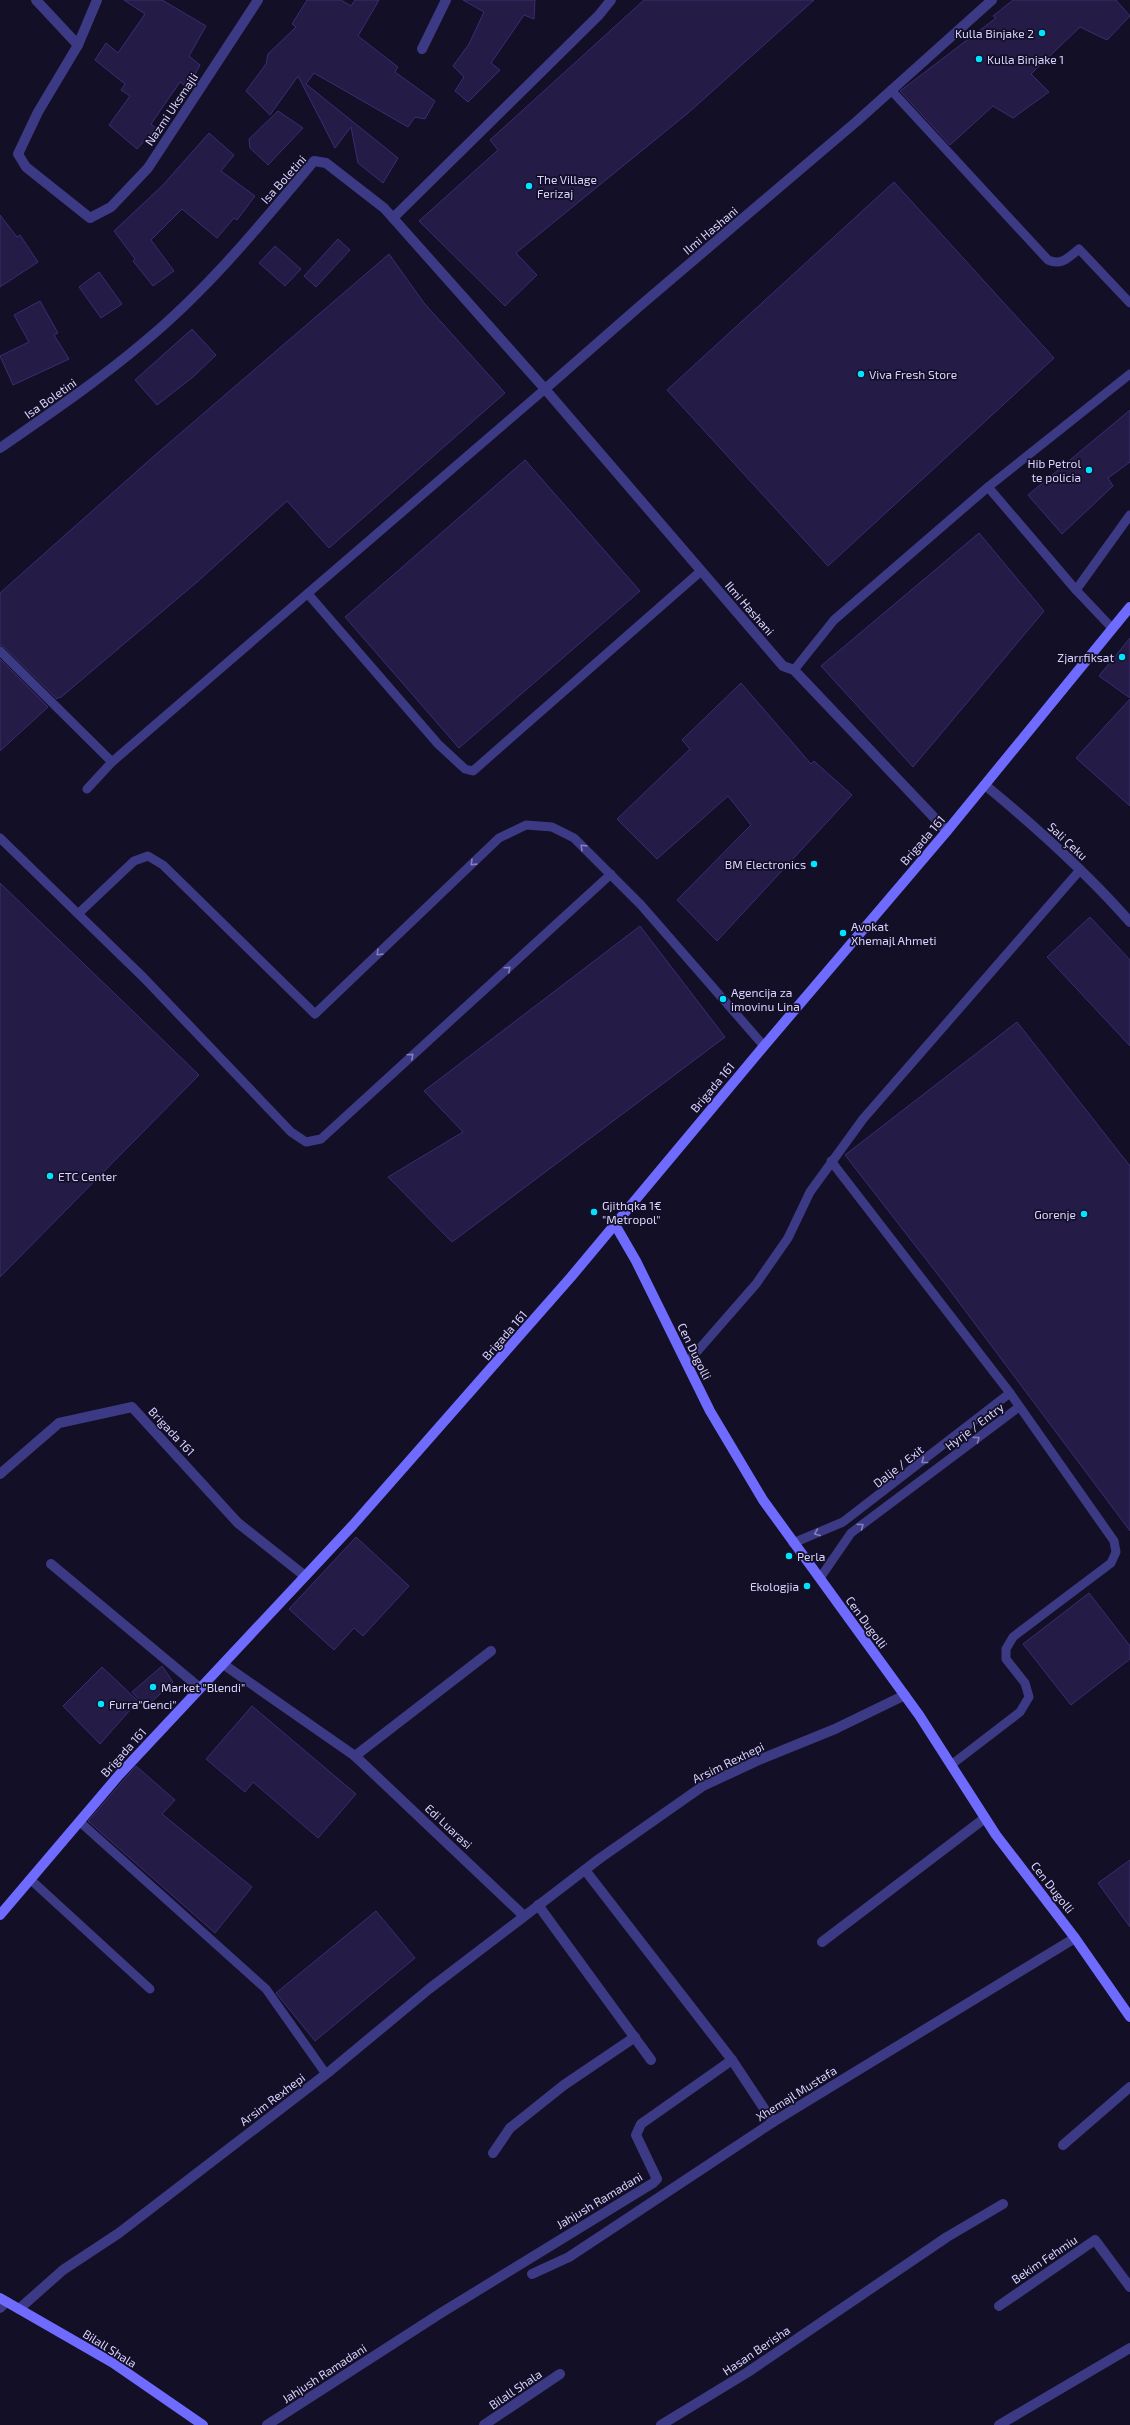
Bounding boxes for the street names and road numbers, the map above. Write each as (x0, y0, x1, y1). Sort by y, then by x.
street label: Nazmi Uksmajli (142, 70, 201, 148)
street label: Isa Boletini (258, 152, 308, 206)
street label: Ilmi Hashani (680, 203, 740, 257)
street label: Isa Boletini (21, 375, 79, 421)
street label: Ilmi Hashani (723, 578, 777, 638)
street label: Brigada 161 (897, 812, 947, 868)
street label: Sali Çeku (1045, 819, 1091, 863)
street label: Brigada 161 (687, 1059, 737, 1115)
street label: Brigada 161 (479, 1307, 529, 1363)
street label: Cen Dugolli (675, 1320, 715, 1382)
street label: Hyrje / Entry (942, 1399, 1007, 1453)
street label: Brigada 161 (146, 1404, 198, 1458)
street label: Dalje / Exit (870, 1442, 927, 1491)
street label: Cen Dugolli (843, 1593, 891, 1651)
street label: Brigada 161 (97, 1725, 149, 1779)
street label: Arsim Rexhepi (690, 1739, 766, 1785)
street label: Edi Luarasi (423, 1801, 475, 1851)
street label: Cen Dugolli (1029, 1859, 1077, 1915)
street label: Xhemajl Mustafa (753, 2063, 839, 2124)
street label: Arsim Rexhepi (237, 2070, 307, 2128)
street label: Jahjush Ramadani (554, 2169, 645, 2232)
street label: Bekim Fehmiu (1009, 2232, 1079, 2286)
street label: Hasan Berisha (720, 2322, 792, 2378)
street label: Bilall Shala (81, 2326, 139, 2370)
street label: Jahjush Ramadani (279, 2341, 369, 2406)
street label: Bilall Shala (486, 2366, 544, 2412)

